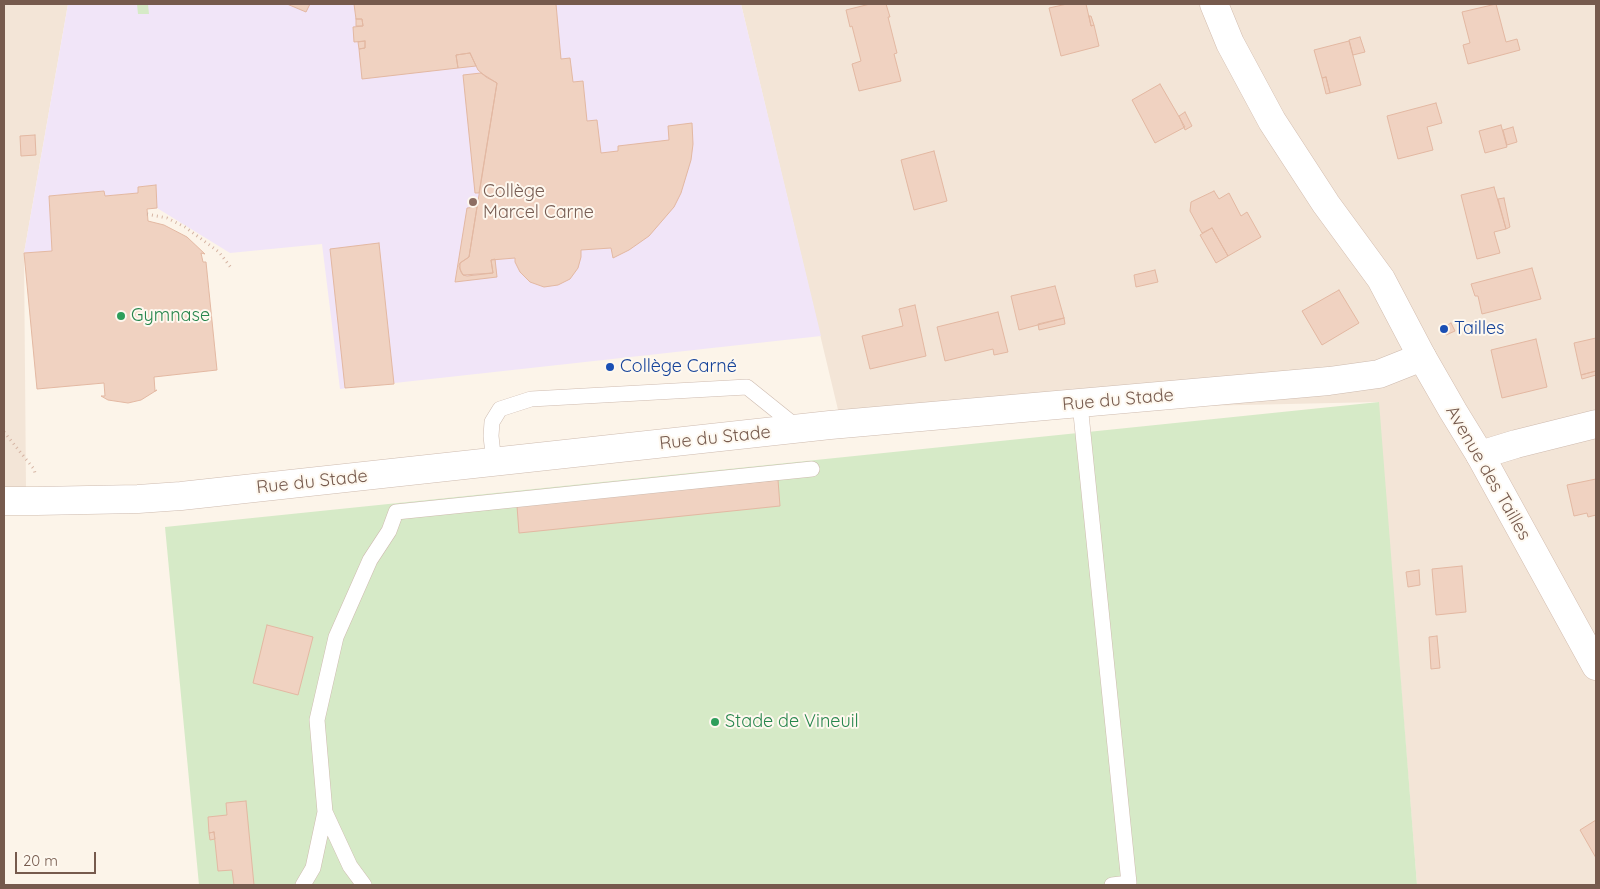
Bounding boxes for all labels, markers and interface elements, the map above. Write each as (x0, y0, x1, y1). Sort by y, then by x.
place label: Collège Marcel Carne (483, 181, 594, 223)
marker: Collège Marcel Carne (467, 196, 479, 208)
place label: Gymnase (131, 305, 210, 327)
marker: Gymnase (115, 310, 127, 322)
place label: Tailles (1454, 318, 1505, 340)
marker: Tailles (1438, 323, 1450, 335)
place label: Collège Carné (620, 356, 737, 378)
marker: Collège Carné (604, 361, 616, 373)
street label: Rue du Stade (1061, 384, 1175, 416)
street label: Avenue des Tailles (1441, 402, 1535, 544)
street label: Rue du Stade (658, 421, 772, 455)
street label: Rue du Stade (255, 465, 369, 499)
place label: Stade de Vineuil (725, 711, 859, 733)
marker: Stade de Vineuil (709, 716, 721, 728)
scale bar (18, 842, 99, 874)
text: 20 m (23, 851, 58, 870)

